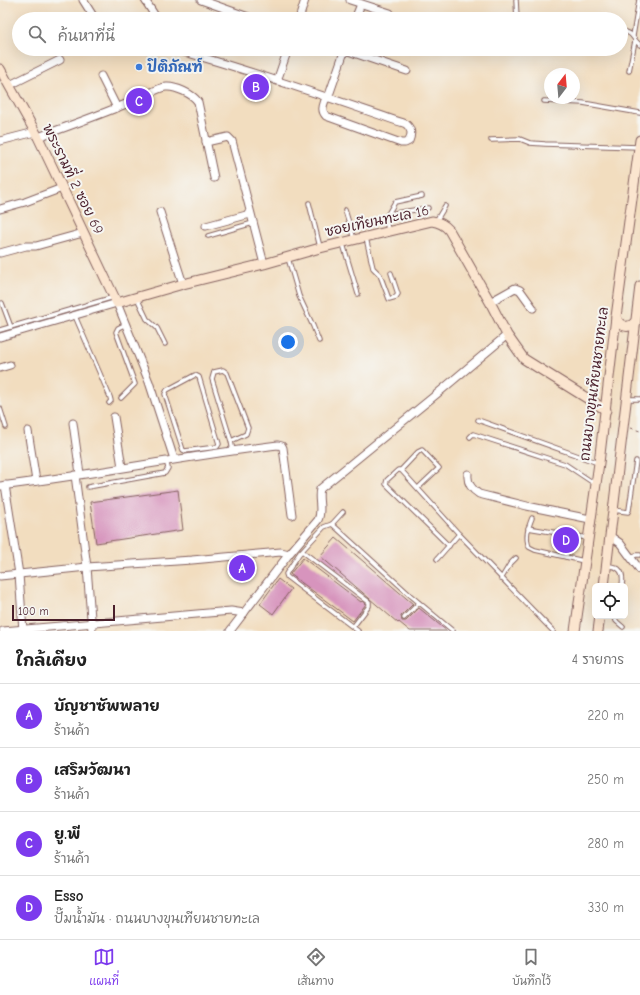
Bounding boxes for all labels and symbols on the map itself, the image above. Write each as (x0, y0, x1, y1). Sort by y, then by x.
place label: ปิติภัณฑ์ (147, 57, 203, 76)
marker: ปิติภัณฑ์ (134, 62, 144, 72)
north arrow (544, 68, 580, 104)
pin: B (243, 72, 269, 102)
pin: C (126, 86, 152, 116)
street label: พระรามที่ 2 ซอย 69 (39, 119, 112, 237)
street label: ซอยเทียนทะเล 16 (323, 202, 431, 240)
street label: ถนนบางขุนเทียนชายทะเล (576, 306, 613, 462)
your location (278, 332, 298, 352)
pin: D (553, 525, 579, 555)
pin: A (229, 553, 255, 583)
scale bar (12, 603, 115, 622)

